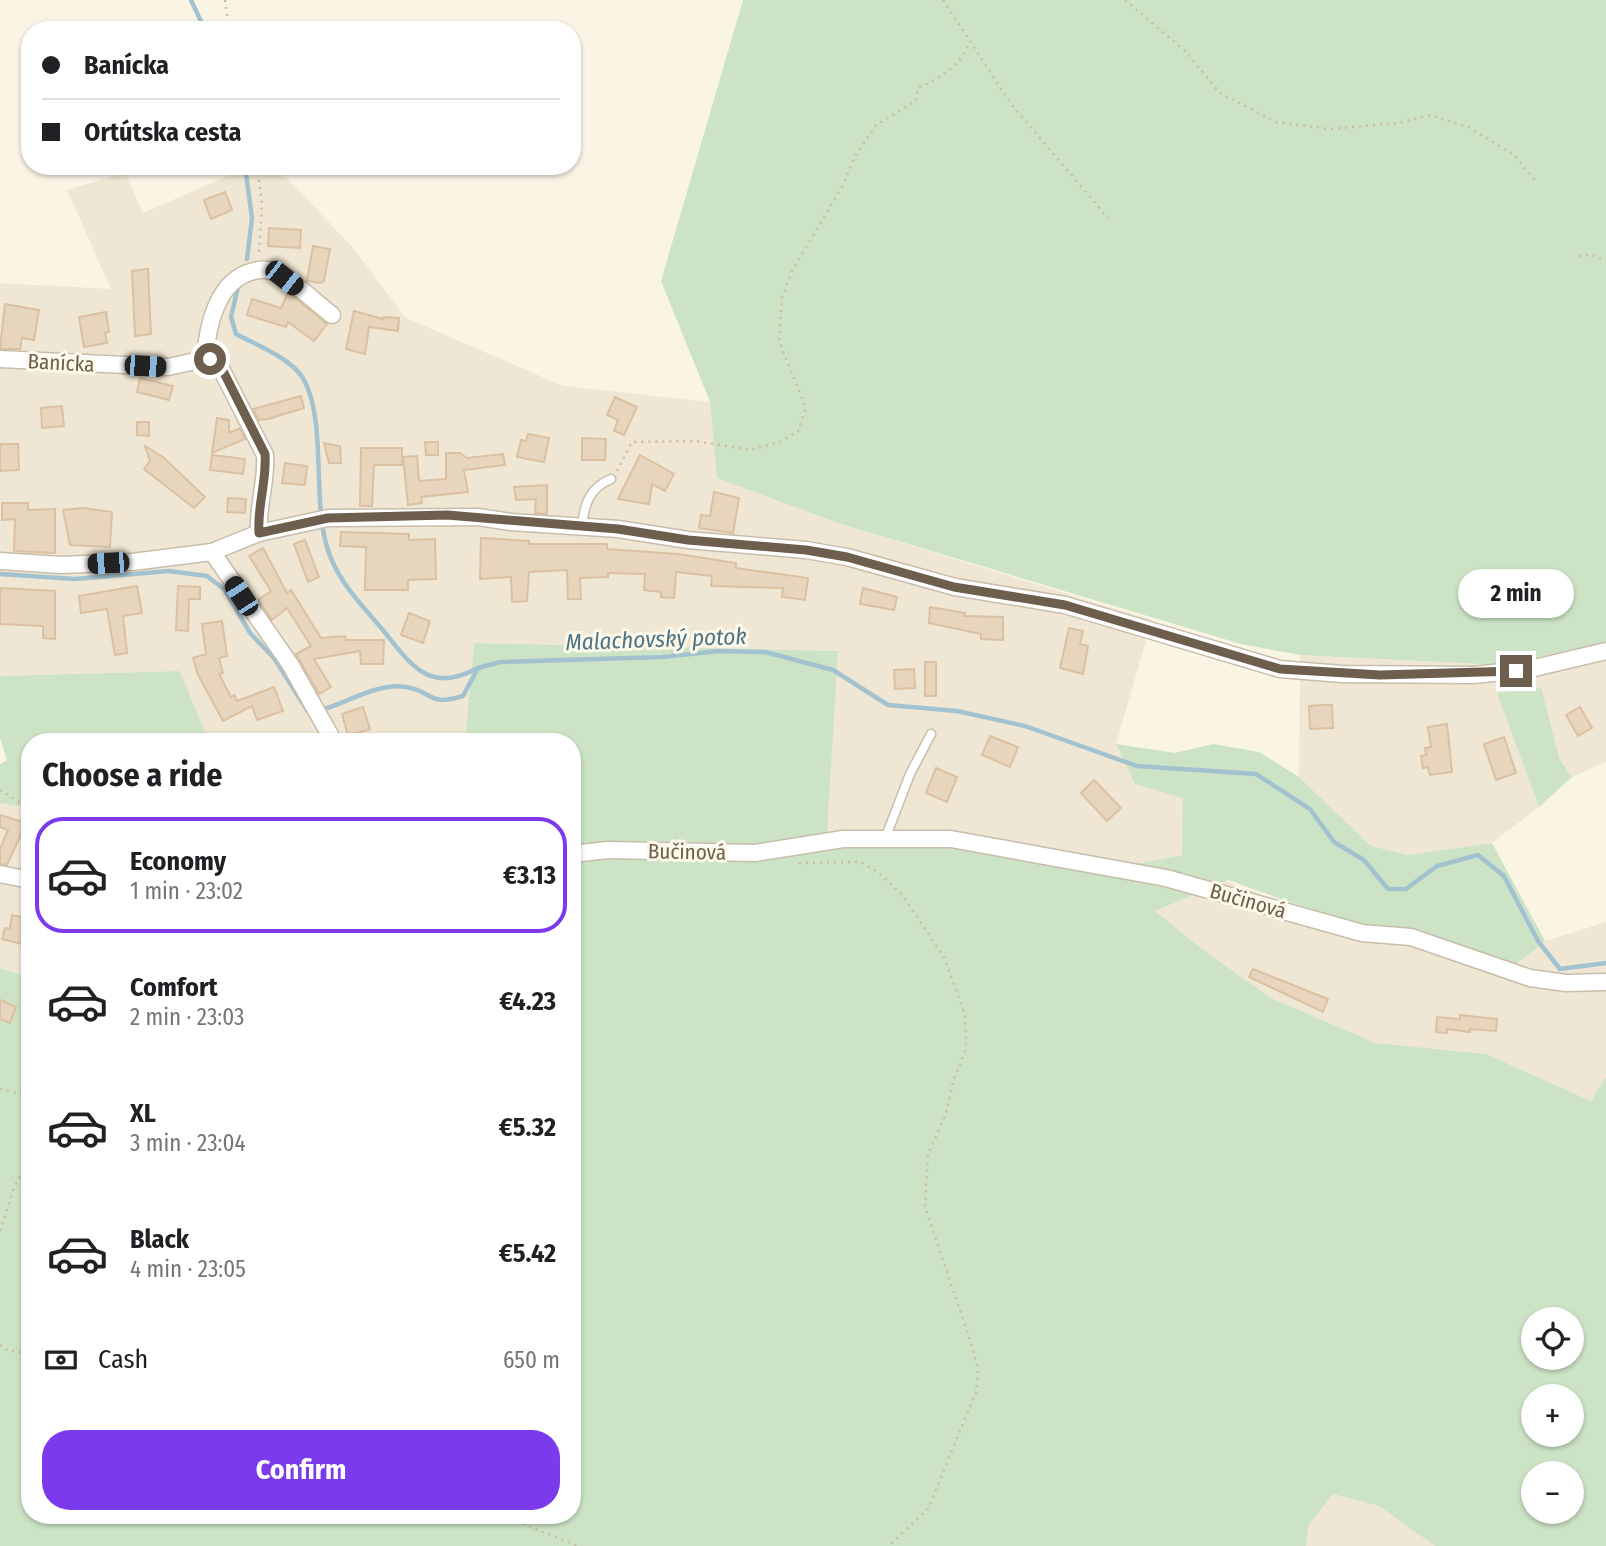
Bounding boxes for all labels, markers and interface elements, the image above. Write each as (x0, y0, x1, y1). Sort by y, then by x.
text: Banícka (84, 50, 169, 81)
text: Ortútska cesta (84, 117, 241, 148)
car (261, 257, 308, 299)
route start (194, 343, 226, 375)
street label: Banícka (27, 348, 95, 378)
car (124, 354, 167, 378)
car (87, 551, 130, 575)
callout: 2 min (1458, 570, 1574, 618)
car (221, 573, 262, 619)
text: 2 min (1491, 579, 1542, 607)
water label: Malachovský potok (565, 622, 747, 656)
route end (1500, 655, 1532, 687)
text: Choose a ride (42, 756, 223, 794)
street label: Bučinová (648, 838, 726, 866)
icon: car (46, 844, 109, 907)
text: Economy (130, 846, 226, 877)
text: €3.13 (503, 860, 556, 891)
text: 1 min · 23:02 (130, 877, 243, 905)
street label: Bučinová (1207, 878, 1289, 924)
icon: car (46, 970, 109, 1033)
text: Comfort (130, 972, 218, 1003)
text: €4.23 (499, 986, 556, 1017)
text: 2 min · 23:03 (130, 1003, 244, 1031)
icon: car (46, 1096, 109, 1159)
text: XL (130, 1098, 156, 1129)
text: €5.32 (499, 1112, 556, 1143)
text: 3 min · 23:04 (130, 1129, 246, 1157)
icon: car (46, 1222, 109, 1285)
text: Black (130, 1224, 189, 1255)
text: €5.42 (499, 1238, 556, 1269)
text: 4 min · 23:05 (130, 1255, 246, 1283)
map controls (1521, 1307, 1584, 1524)
button: locate (1521, 1307, 1584, 1370)
icon: cash (42, 1341, 80, 1379)
text: Cash (98, 1344, 148, 1375)
text: 650 m (503, 1346, 560, 1374)
button: + (1521, 1384, 1584, 1447)
button: Confirm (42, 1430, 560, 1510)
button: − (1521, 1461, 1584, 1524)

